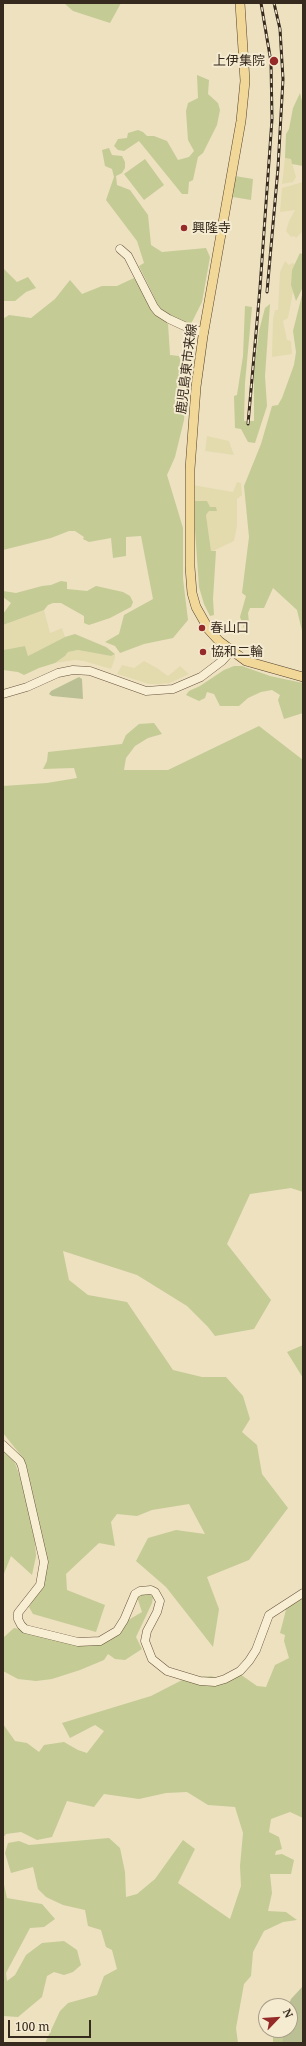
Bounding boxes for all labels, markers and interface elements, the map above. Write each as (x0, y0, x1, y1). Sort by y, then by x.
place label: 上伊集院 (213, 53, 265, 69)
marker: 上伊集院 (268, 55, 280, 67)
place label: 興隆寺 (192, 220, 231, 236)
marker: 興隆寺 (179, 223, 189, 233)
street label: 鹿児島東市来線 (174, 323, 200, 415)
place label: 春山口 (210, 620, 249, 636)
marker: 春山口 (197, 623, 207, 633)
place label: 協和二輪 (211, 644, 263, 660)
marker: 協和二輪 (198, 647, 208, 657)
north arrow (258, 1998, 298, 2038)
text: N (280, 2006, 297, 2020)
scale bar (10, 2012, 93, 2038)
text: 100 m (15, 2018, 50, 2035)

